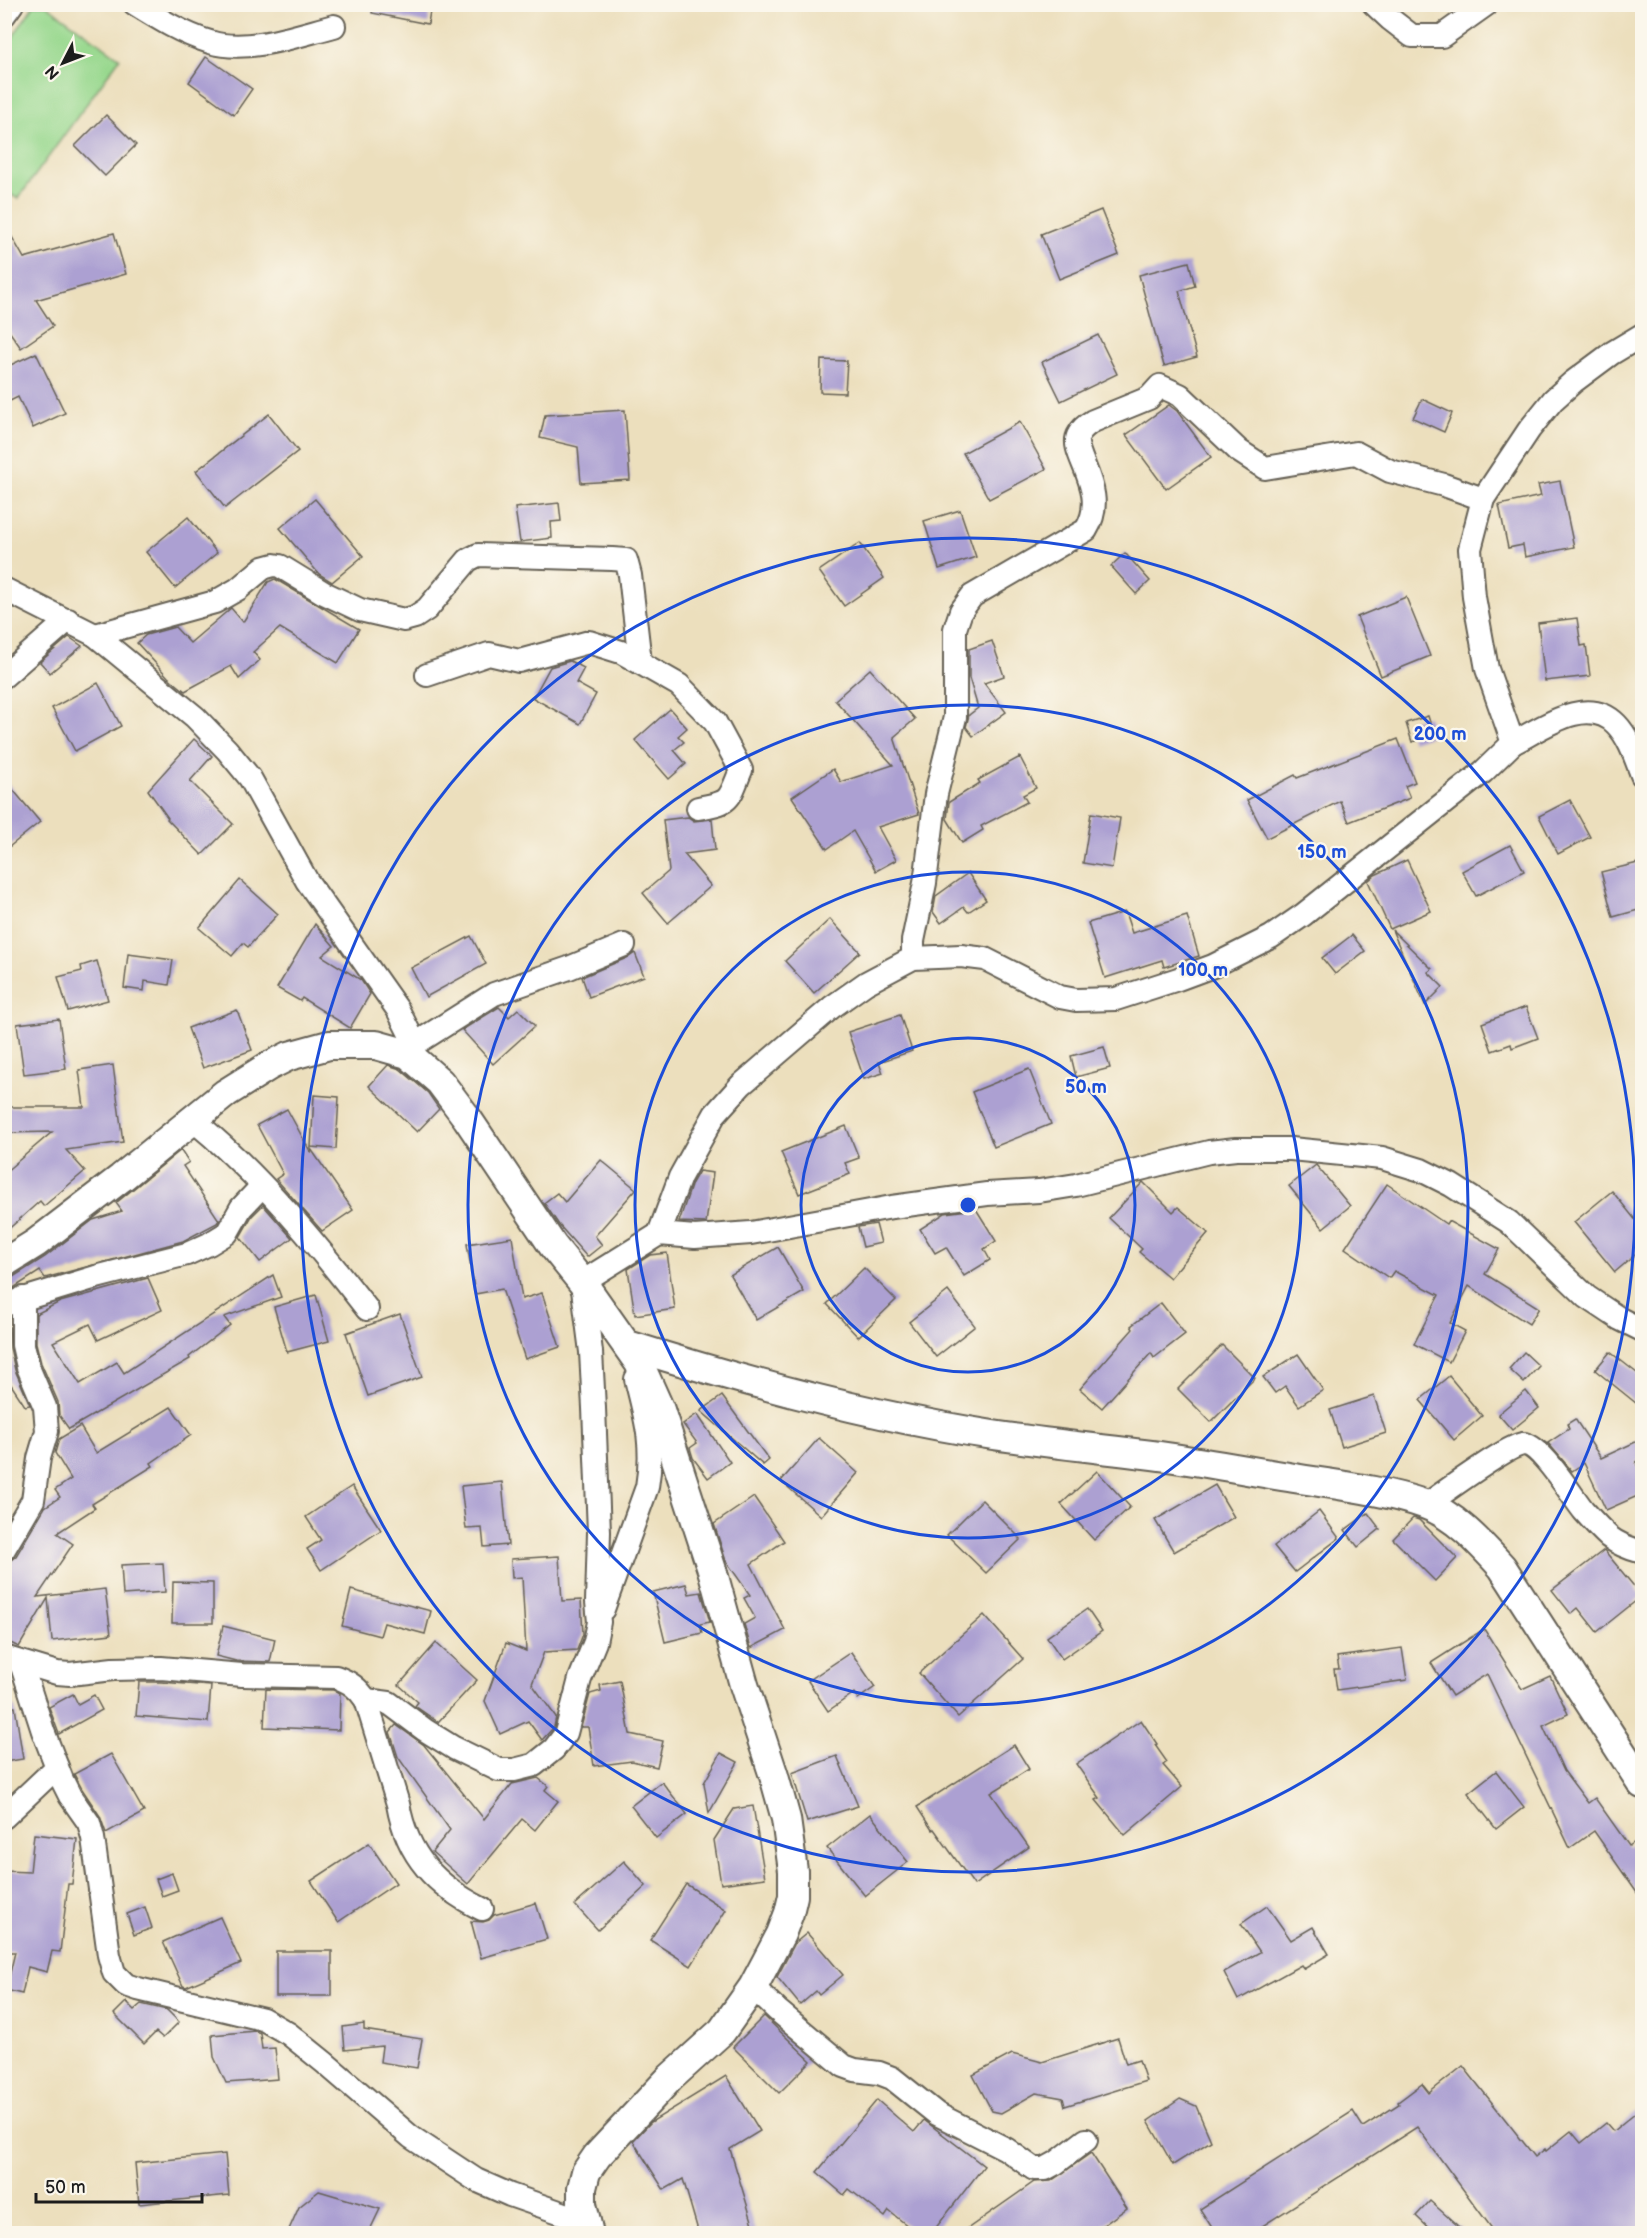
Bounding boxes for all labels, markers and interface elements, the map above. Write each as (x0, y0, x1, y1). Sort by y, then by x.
north arrow (33, 33, 93, 93)
text: N (42, 61, 64, 83)
text: 200 m (1413, 724, 1467, 745)
text: 150 m (1297, 842, 1347, 863)
text: 100 m (1178, 960, 1228, 981)
text: 50 m (1065, 1077, 1107, 1098)
centre of rings (958, 1195, 978, 1215)
scale bar (36, 2166, 202, 2204)
text: 50 m (45, 2177, 86, 2198)

